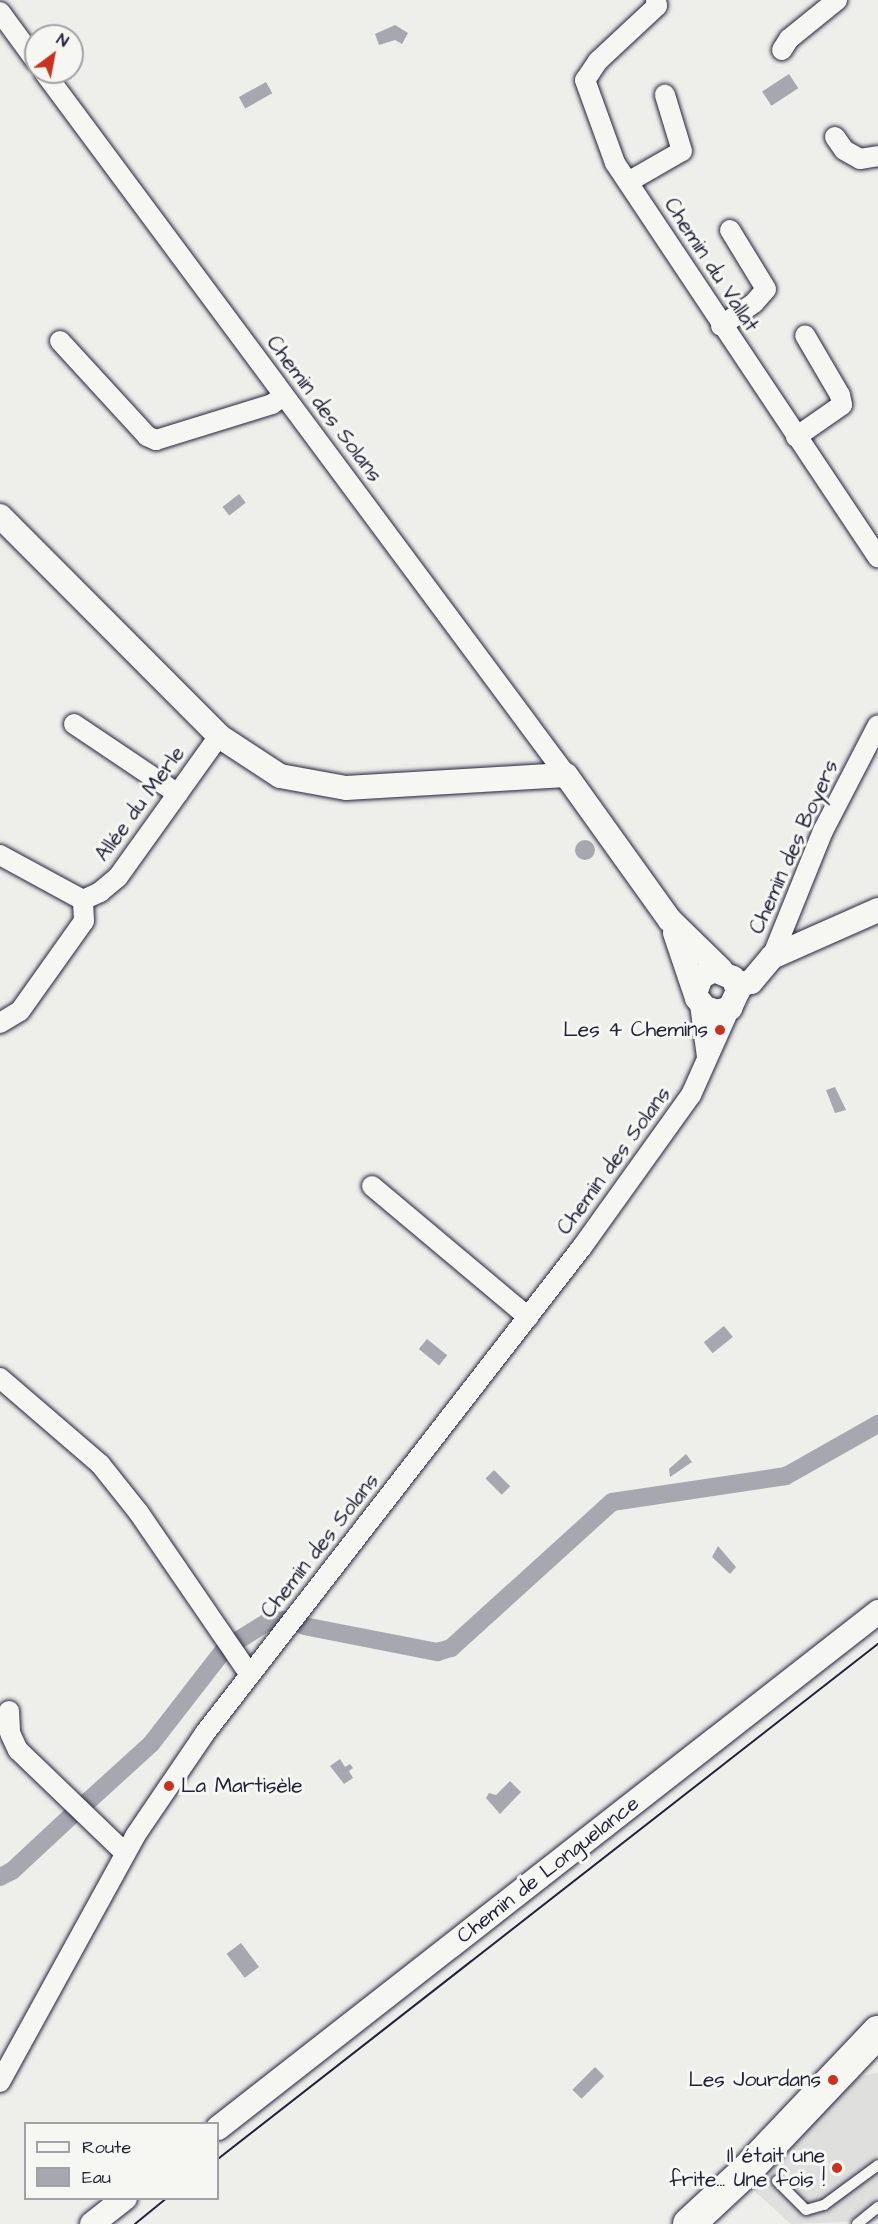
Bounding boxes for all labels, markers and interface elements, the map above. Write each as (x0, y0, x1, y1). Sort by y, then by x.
north arrow (24, 24, 84, 84)
text: N (52, 28, 73, 52)
street label: Chemin du Vallat (658, 193, 764, 337)
street label: Chemin des Solans (261, 331, 387, 487)
street label: Allée du Merle (90, 742, 190, 866)
street label: Chemin des Boyers (744, 756, 844, 938)
place label: Les 4 Chemins (563, 1017, 708, 1043)
marker: Les 4 Chemins (713, 1023, 727, 1037)
street label: Chemin des Solans (552, 1082, 676, 1240)
street label: Chemin des Solans (256, 1469, 384, 1623)
place label: La Martisèle (181, 1773, 303, 1799)
marker: La Martisèle (162, 1779, 176, 1793)
street label: Chemin de Longuelance (452, 1791, 644, 1949)
place label: Les Jourdans (688, 2067, 821, 2093)
marker: Les Jourdans (826, 2073, 840, 2087)
legend (24, 2122, 219, 2200)
text: Route (82, 2135, 131, 2160)
place label: Il était une frite... Une fois ! (669, 2143, 825, 2193)
marker: Il était une frite... Une fois ! (830, 2161, 844, 2175)
text: Eau (82, 2165, 111, 2190)

